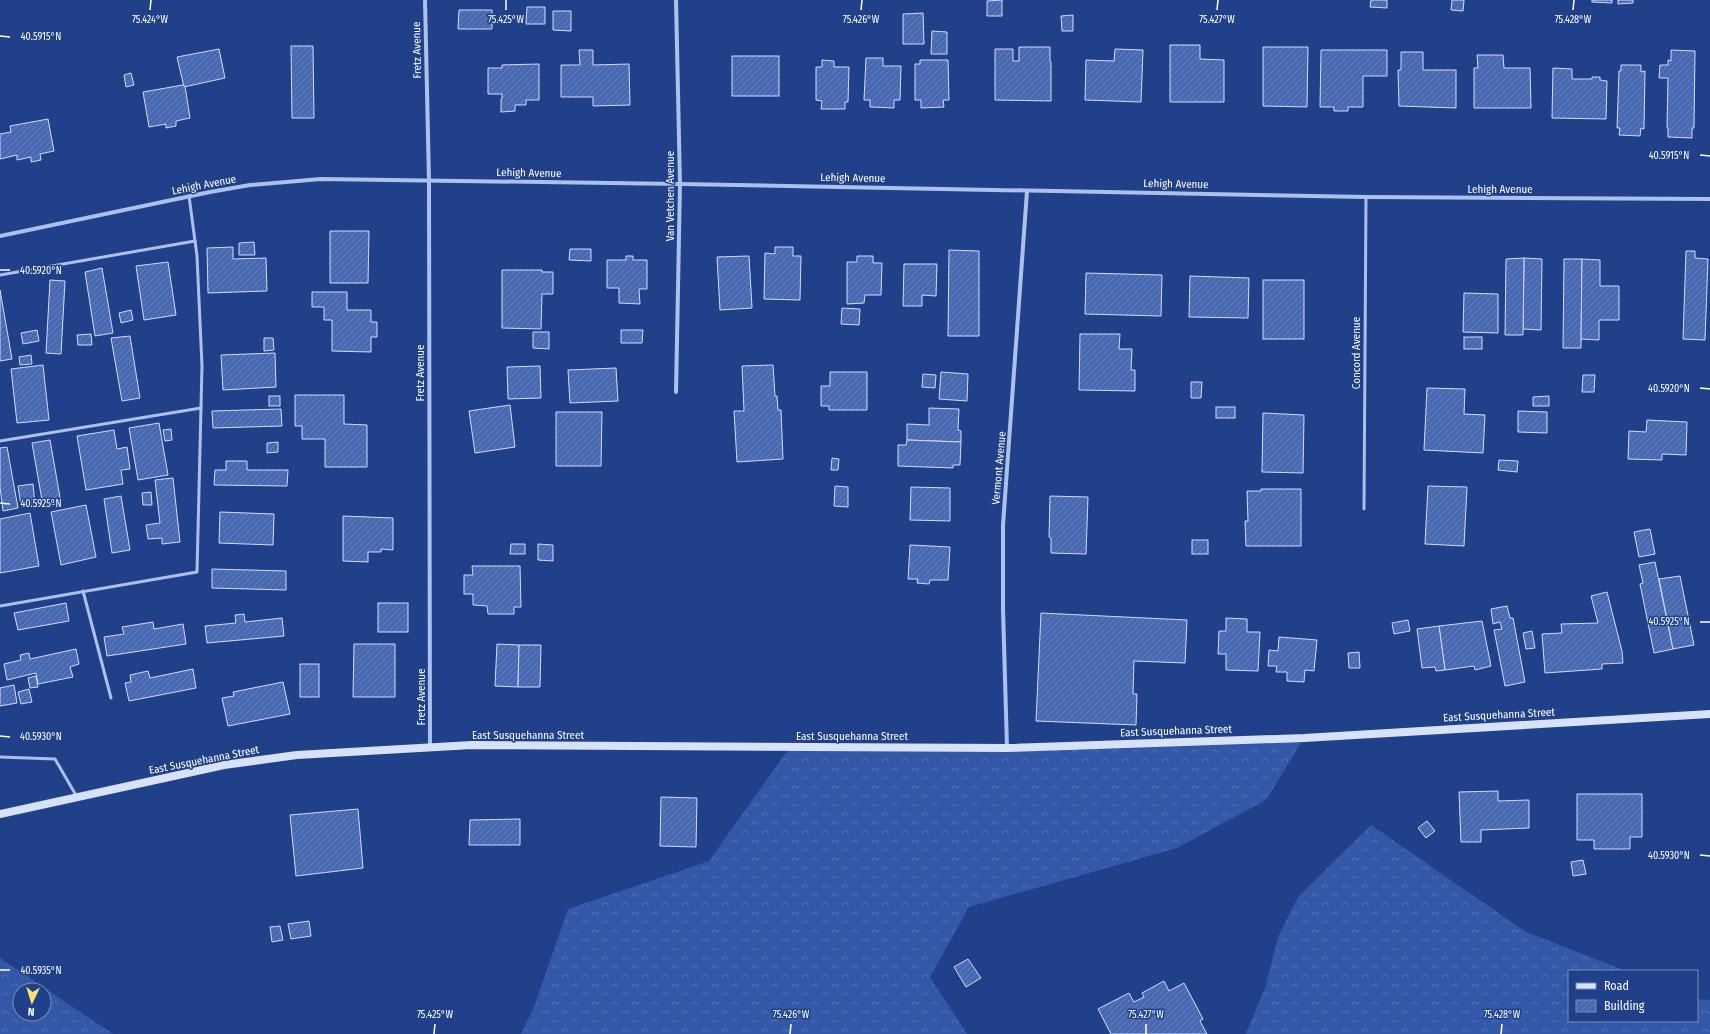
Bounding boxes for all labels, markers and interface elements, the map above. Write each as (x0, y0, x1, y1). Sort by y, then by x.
text: 75.424°W (132, 14, 169, 26)
text: 75.425°W (488, 14, 525, 26)
text: 75.426°W (843, 14, 880, 26)
text: 75.427°W (1199, 14, 1235, 26)
text: 75.428°W (1555, 14, 1592, 26)
street label: Fretz Avenue (410, 21, 424, 79)
text: 40.5915°N (21, 31, 61, 43)
text: 40.5915°N (1649, 150, 1689, 162)
street label: Van Vetchen Avenue (664, 151, 677, 241)
street label: Lehigh Avenue (496, 166, 562, 180)
street label: Lehigh Avenue (820, 171, 886, 185)
street label: Lehigh Avenue (171, 172, 237, 198)
street label: Lehigh Avenue (1143, 177, 1209, 191)
street label: Lehigh Avenue (1467, 183, 1533, 196)
text: 40.5920°N (20, 265, 62, 277)
street label: Concord Avenue (1350, 317, 1363, 389)
street label: Fretz Avenue (414, 345, 427, 401)
text: 40.5920°N (1648, 383, 1690, 395)
street label: Vermont Avenue (989, 431, 1009, 505)
text: 40.5925°N (20, 498, 62, 510)
text: 40.5925°N (1648, 616, 1690, 628)
street label: Fretz Avenue (415, 669, 428, 725)
street label: East Susquehanna Street (1443, 706, 1556, 724)
street label: East Susquehanna Street (1120, 723, 1233, 739)
street label: East Susquehanna Street (472, 729, 584, 742)
street label: East Susquehanna Street (796, 730, 908, 743)
text: 40.5930°N (20, 731, 62, 743)
street label: East Susquehanna Street (148, 743, 261, 777)
text: 40.5930°N (1648, 850, 1690, 862)
text: 40.5935°N (20, 965, 62, 977)
legend (1568, 970, 1698, 1022)
text: Road (1604, 979, 1629, 993)
north arrow (12, 982, 52, 1022)
text: Building (1604, 999, 1645, 1013)
text: N (28, 1005, 35, 1018)
text: 75.425°W (417, 1009, 454, 1021)
text: 75.426°W (773, 1009, 810, 1021)
text: 75.427°W (1128, 1009, 1164, 1021)
text: 75.428°W (1484, 1009, 1521, 1021)

